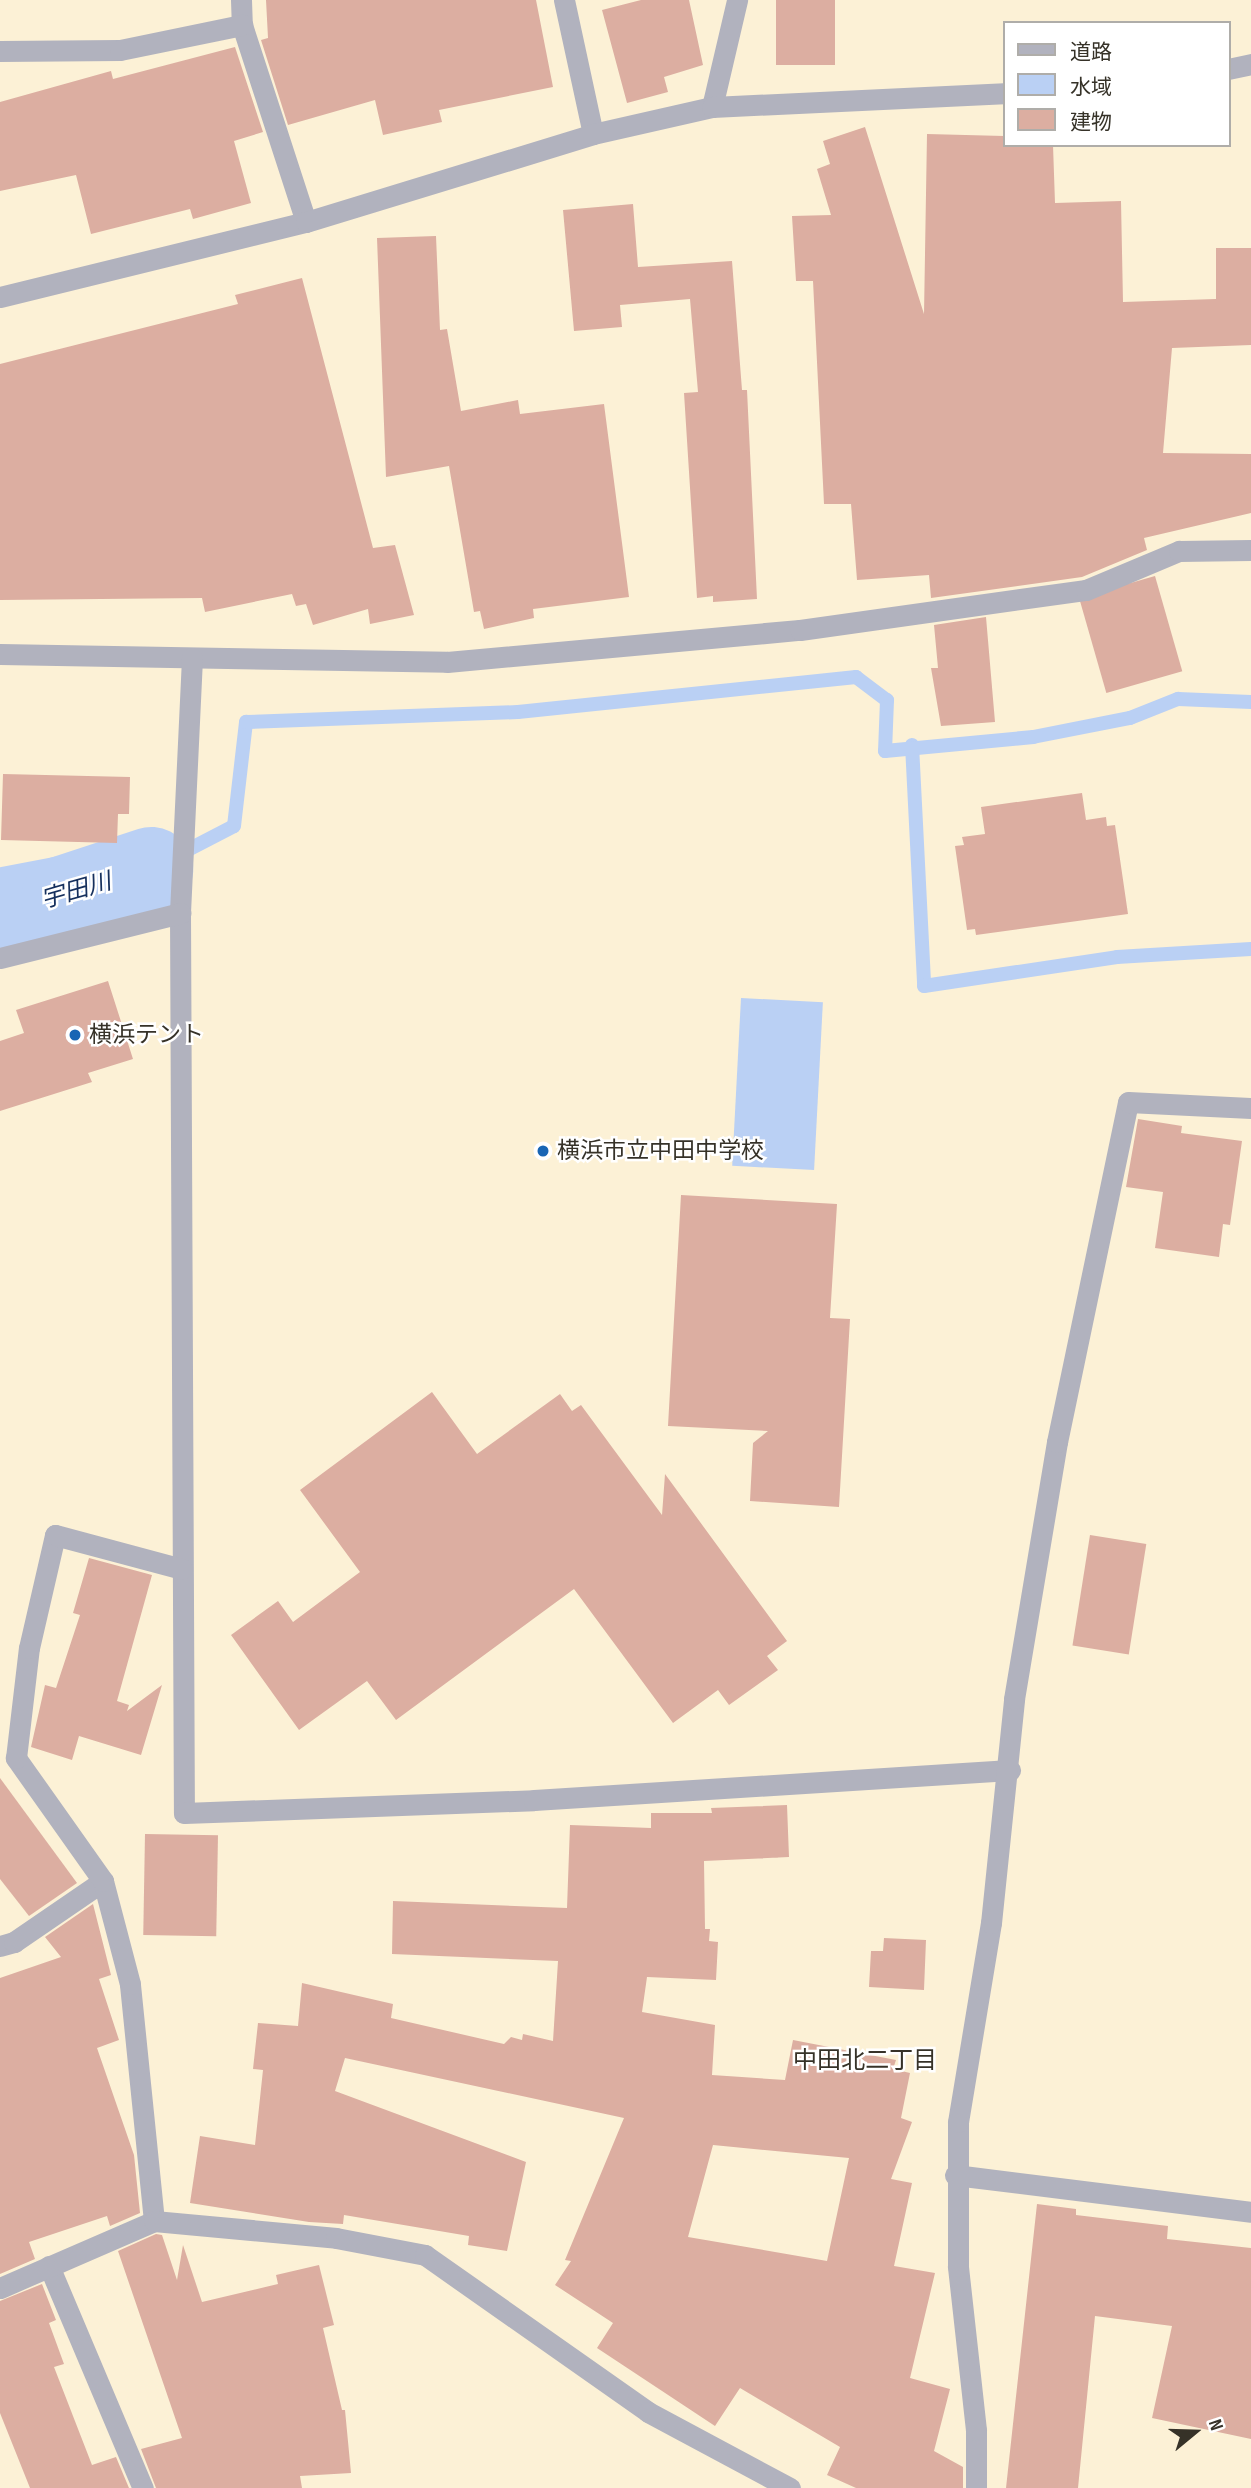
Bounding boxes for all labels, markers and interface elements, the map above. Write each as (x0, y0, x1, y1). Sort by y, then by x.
legend (1002, 21, 1230, 147)
text: 道路 (1070, 40, 1112, 65)
text: 水域 (1070, 75, 1112, 100)
text: 建物 (1070, 110, 1112, 135)
water label: 宇田川 (37, 867, 115, 915)
place label: 横浜テント (89, 1021, 204, 1049)
marker: 横浜テント (67, 1027, 83, 1043)
place label: 横浜市立中田中学校 (557, 1137, 764, 1165)
marker: 横浜市立中田中学校 (535, 1143, 551, 1159)
district label: 中田北二丁目 (793, 2047, 937, 2075)
north arrow (1160, 2397, 1230, 2467)
text: N (1203, 2416, 1228, 2434)

